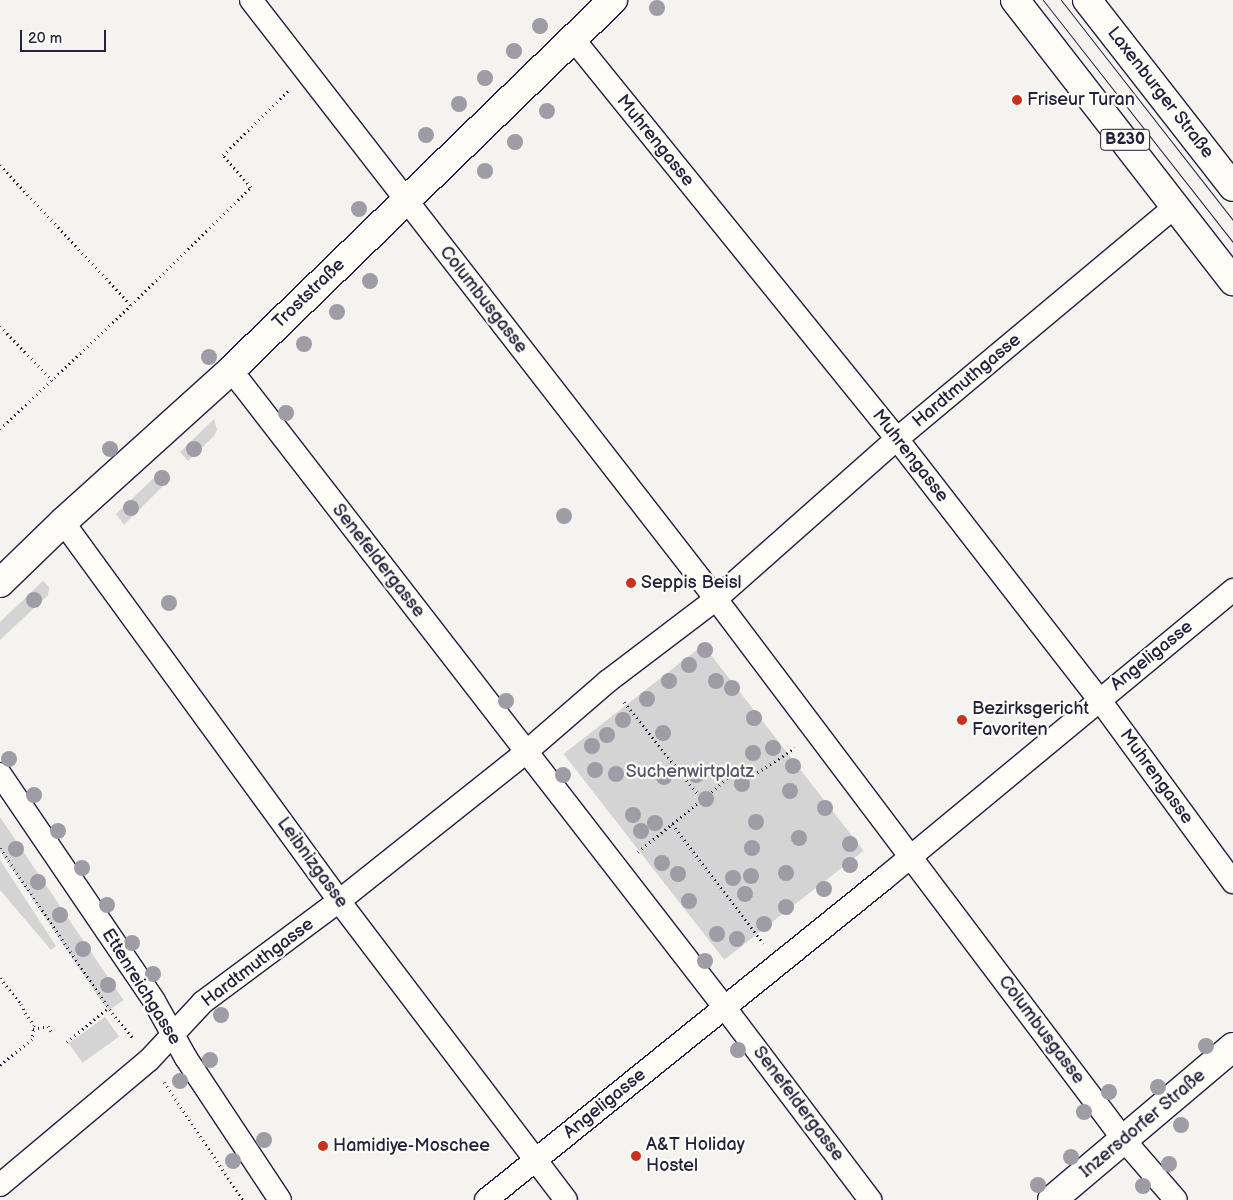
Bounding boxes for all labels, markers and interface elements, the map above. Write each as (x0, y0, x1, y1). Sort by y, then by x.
scale bar (22, 20, 109, 52)
street label: Laxenburger Straße (1102, 23, 1218, 163)
text: 20 m (28, 29, 62, 48)
place label: Friseur Turan (1027, 89, 1135, 111)
street label: Muhrengasse (611, 91, 699, 191)
marker: Friseur Turan (1011, 94, 1023, 106)
road number: B230 (1100, 126, 1150, 154)
street label: Columbusgasse (434, 242, 532, 358)
street label: Troststraße (268, 254, 350, 334)
street label: Hardtmuthgasse (908, 329, 1026, 433)
street label: Muhrengasse (867, 405, 953, 507)
street label: Senefeldergasse (327, 500, 429, 622)
place label: Seppis Beisl (641, 572, 742, 594)
marker: Seppis Beisl (625, 577, 637, 589)
street label: Angeligasse (1107, 616, 1197, 696)
place label: Bezirksgericht Favoriten (972, 699, 1089, 742)
marker: Bezirksgericht Favoriten (956, 714, 968, 726)
street label: Muhrengasse (1114, 726, 1198, 828)
park label: Suchenwirtplatz (626, 761, 754, 783)
street label: Leibnizgasse (272, 813, 352, 913)
street label: Hardtmuthgasse (198, 914, 318, 1012)
street label: Ettenreichgasse (97, 925, 185, 1049)
street label: Columbusgasse (993, 972, 1089, 1088)
street label: Senefeldergasse (748, 1042, 848, 1166)
street label: Angeligasse (560, 1064, 650, 1144)
street label: Inzersdorfer Straße (1076, 1065, 1210, 1183)
place label: Hamidiye-Moschee (333, 1135, 490, 1157)
place label: A&T Holiday Hostel (646, 1135, 745, 1178)
marker: Hamidiye-Moschee (317, 1140, 329, 1152)
marker: A&T Holiday Hostel (630, 1150, 642, 1162)

